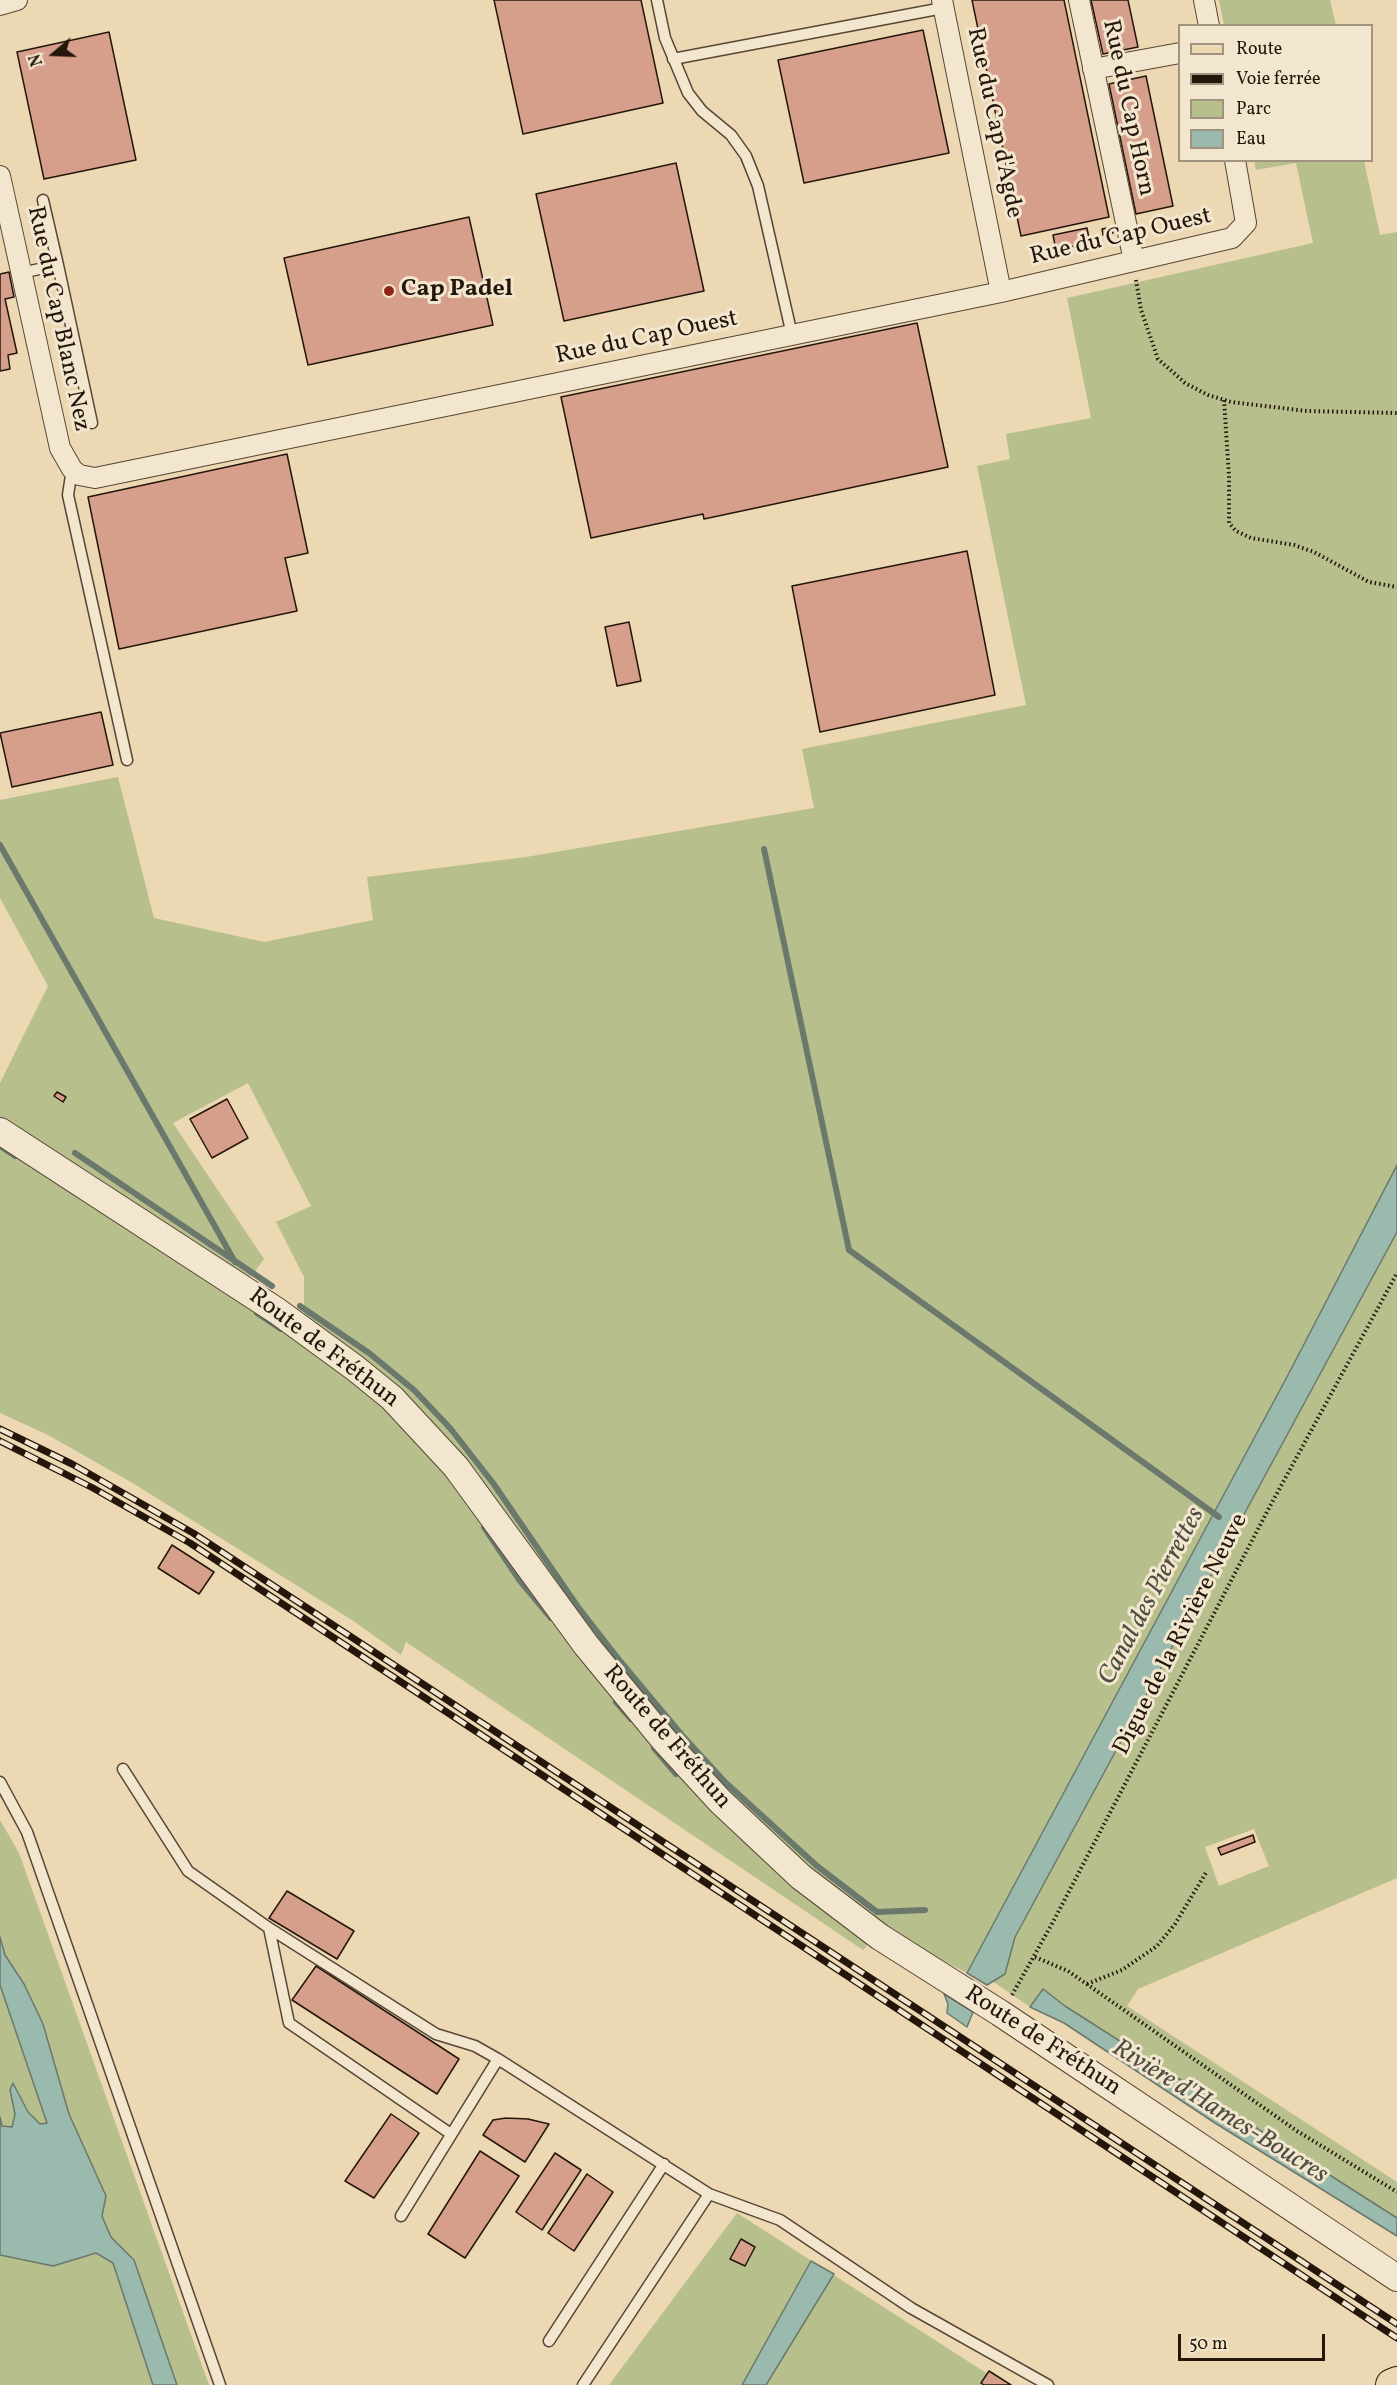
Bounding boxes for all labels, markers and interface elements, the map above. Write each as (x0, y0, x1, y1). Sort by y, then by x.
street label: Rue du Cap Horn (1094, 17, 1160, 199)
north arrow (24, 24, 84, 84)
legend (1178, 24, 1373, 162)
street label: Rue du Cap d'Agde (959, 25, 1027, 221)
text: Route (1236, 37, 1282, 62)
text: N (25, 51, 49, 69)
text: Voie ferrée (1236, 67, 1321, 92)
text: Parc (1236, 97, 1271, 122)
text: Eau (1236, 127, 1266, 152)
street label: Rue du Cap Ouest (1027, 203, 1215, 273)
street label: Rue du Cap Blanc Nez (19, 204, 95, 434)
place label: Cap Padel (401, 277, 513, 305)
marker: Cap Padel (382, 284, 396, 298)
street label: Rue du Cap Ouest (553, 306, 741, 372)
street label: Route de Fréthun (242, 1283, 404, 1415)
water label: Canal des Pierrettes (1093, 1503, 1213, 1691)
street label: Digue de la Rivière Neuve (1108, 1509, 1256, 1761)
street label: Route de Fréthun (596, 1660, 736, 1816)
street label: Route de Fréthun (958, 1981, 1126, 2103)
water label: Rivière d'Hames-Boucres (1105, 2034, 1333, 2192)
scale bar (1181, 2322, 1328, 2360)
text: 50 m (1189, 2332, 1228, 2357)

